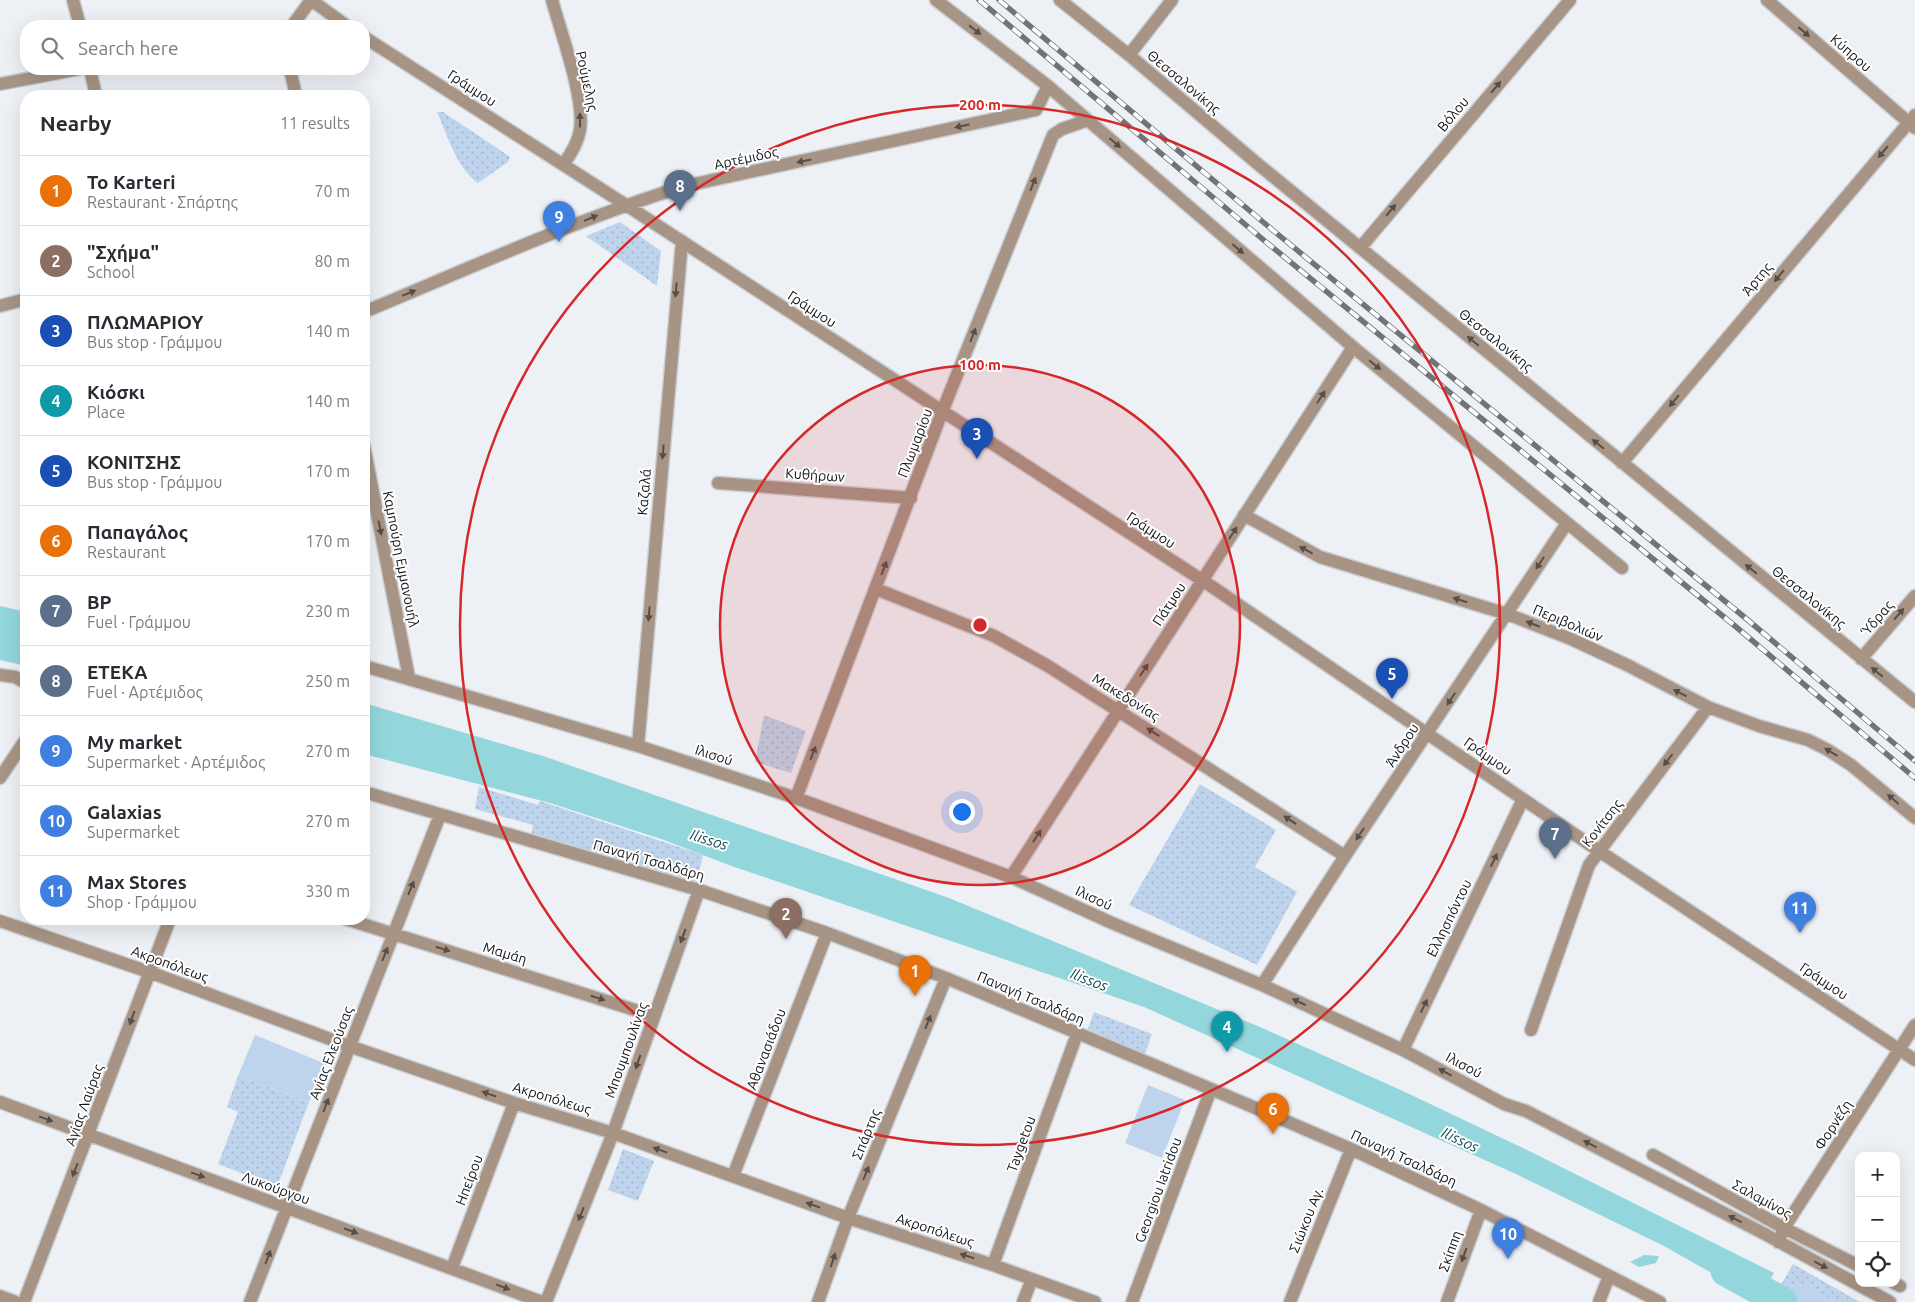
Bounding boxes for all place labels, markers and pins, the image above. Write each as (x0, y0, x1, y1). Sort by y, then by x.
pin: 8 (664, 170, 696, 211)
pin: 9 (543, 201, 575, 242)
pin: 3 (961, 418, 993, 459)
centre of rings (971, 616, 989, 634)
pin: 5 (1376, 658, 1408, 699)
pin: 7 (1539, 818, 1571, 859)
pin: 11 (1784, 892, 1816, 933)
pin: 2 (770, 898, 802, 939)
pin: 1 (899, 955, 931, 996)
pin: 4 (1211, 1011, 1243, 1052)
pin: 6 (1257, 1093, 1289, 1134)
pin: 10 (1492, 1218, 1524, 1259)

